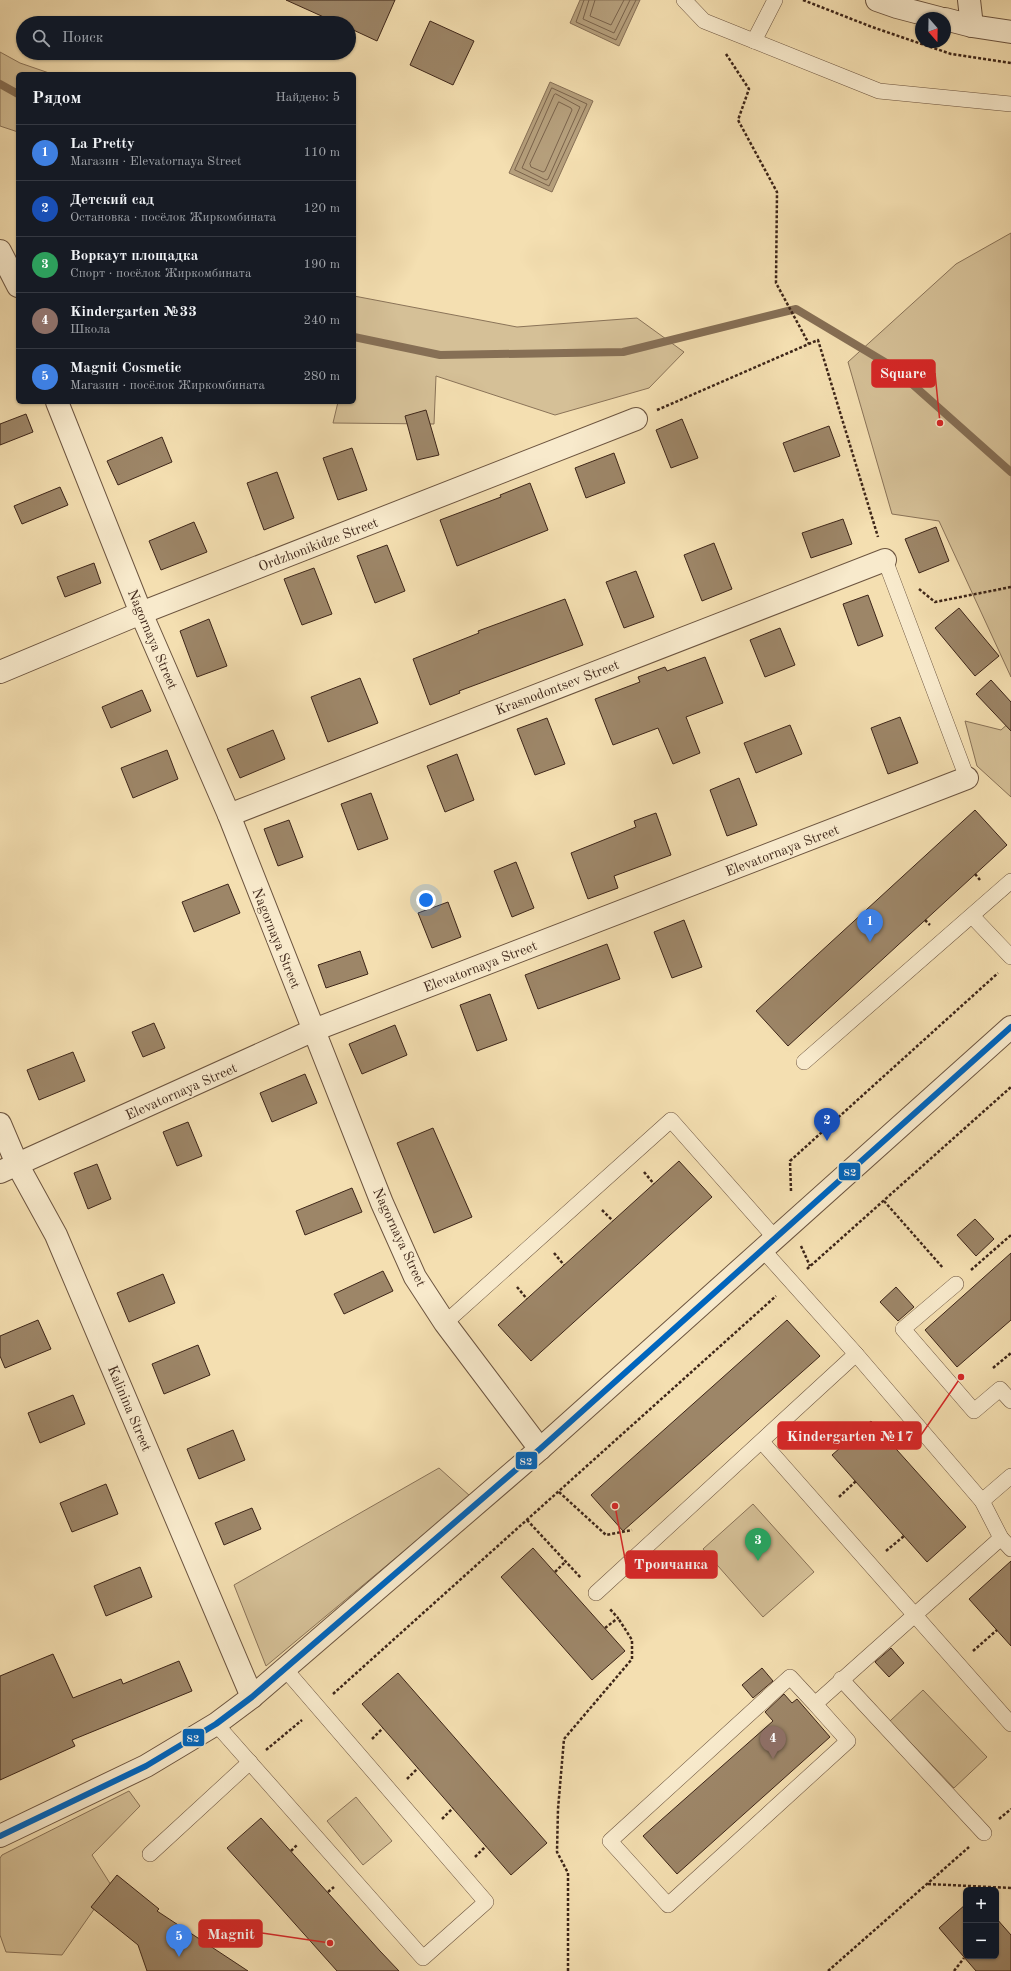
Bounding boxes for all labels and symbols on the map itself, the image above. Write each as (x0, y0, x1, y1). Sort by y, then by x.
north arrow (915, 12, 951, 48)
callout: Square (872, 360, 935, 387)
text: Square (880, 367, 926, 382)
street label: Ordzhonikidze Street (257, 516, 380, 574)
street label: Nagornaya Street (125, 587, 179, 692)
street label: Krasnodontsev Street (493, 658, 621, 718)
street label: Elevatornaya Street (724, 823, 841, 879)
street label: Nagornaya Street (250, 886, 303, 991)
your location (416, 890, 436, 910)
pin: 1 (857, 909, 883, 942)
street label: Elevatornaya Street (422, 939, 539, 995)
street label: Elevatornaya Street (124, 1061, 239, 1123)
pin: 2 (814, 1108, 840, 1141)
line badge: 82 (838, 1162, 861, 1181)
text: 82 (844, 1168, 856, 1179)
street label: Nagornaya Street (370, 1186, 428, 1289)
street label: Kalinina Street (105, 1363, 154, 1454)
callout: Kindergarten №17 (778, 1422, 921, 1449)
text: Kindergarten №17 (787, 1430, 913, 1445)
line badge: 82 (515, 1451, 538, 1470)
text: 82 (520, 1457, 532, 1468)
pin: 3 (745, 1528, 771, 1561)
callout: Троичанка (626, 1551, 717, 1578)
text: Троичанка (634, 1558, 709, 1573)
pin: 4 (760, 1726, 786, 1759)
line badge: 82 (182, 1728, 205, 1747)
text: 82 (187, 1734, 199, 1745)
callout: Magnit (199, 1920, 262, 1947)
pin: 5 (166, 1924, 192, 1957)
text: Magnit (207, 1928, 255, 1943)

